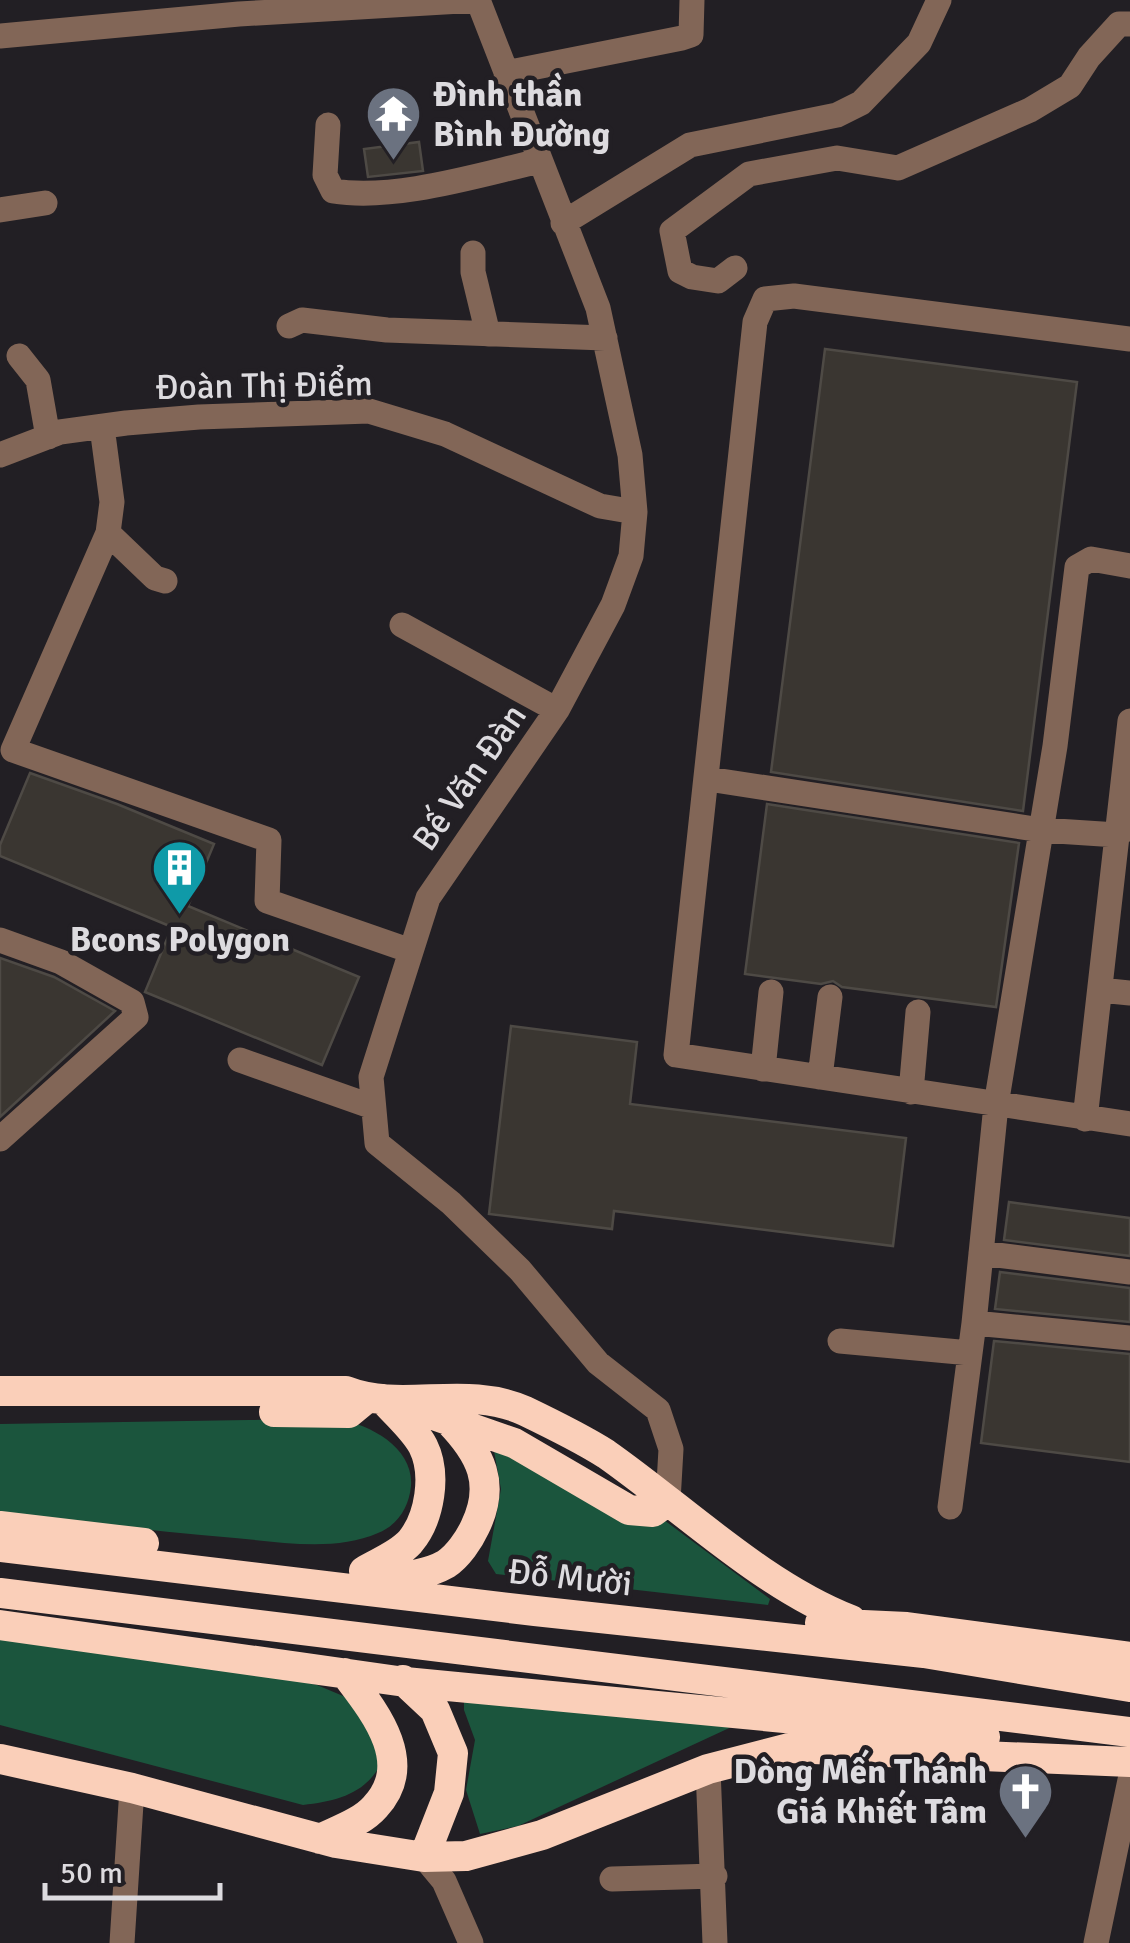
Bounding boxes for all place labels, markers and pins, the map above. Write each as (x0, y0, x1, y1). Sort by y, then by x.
place label: Đình thần Bình Đường (433, 72, 610, 156)
temple icon: Đình thần Bình Đường (364, 84, 424, 163)
building icon: Bcons Polygon (150, 838, 210, 917)
place label: Bcons Polygon (70, 918, 290, 961)
place label: Dòng Mến Thánh Giá Khiết Tâm (733, 1749, 987, 1833)
church icon: Dòng Mến Thánh Giá Khiết Tâm (996, 1761, 1056, 1840)

